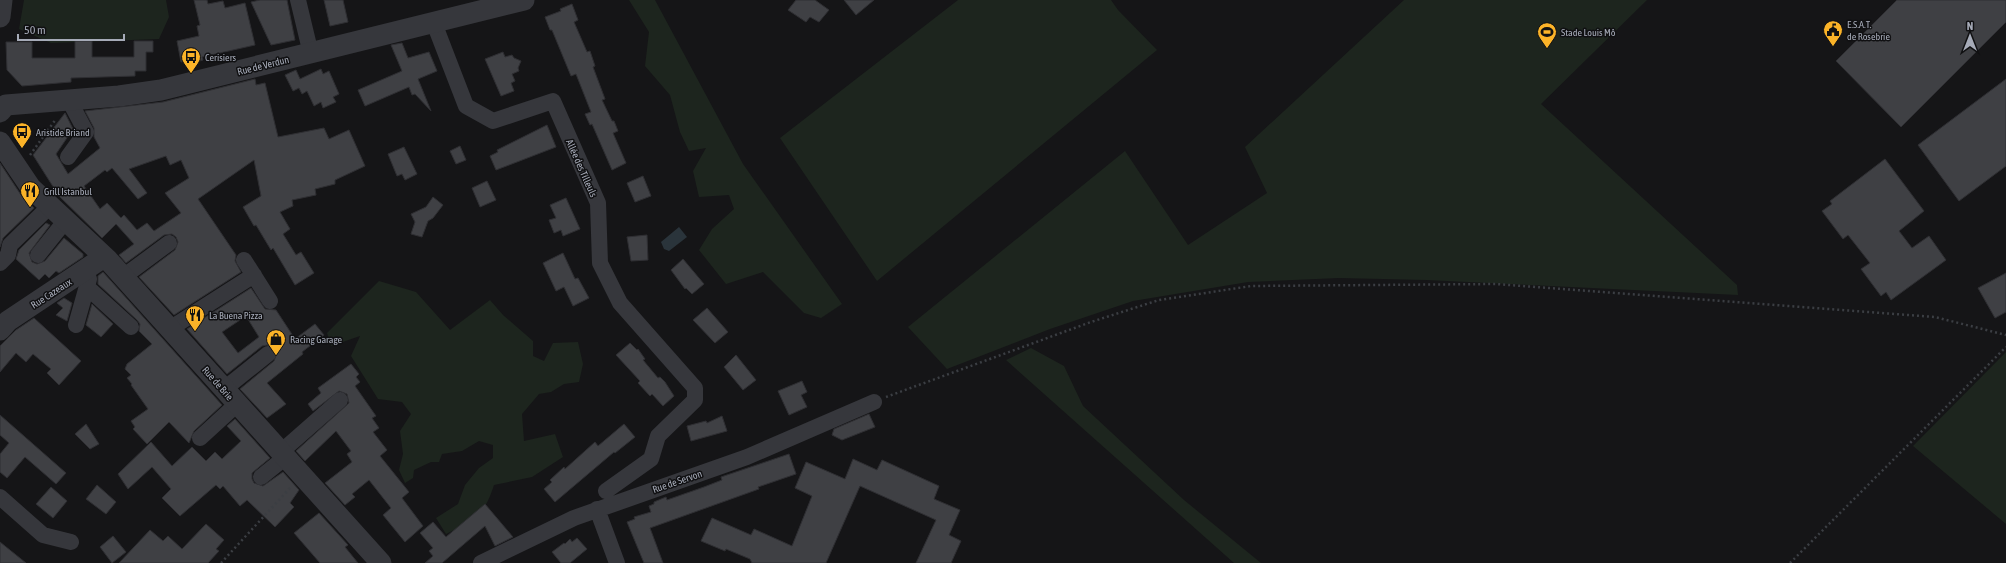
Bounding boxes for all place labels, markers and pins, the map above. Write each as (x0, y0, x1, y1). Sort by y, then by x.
public building icon: E.S.A.T. de Rosebrie (1822, 19, 1844, 47)
place label: E.S.A.T. de Rosebrie (1847, 19, 1890, 42)
sports icon: Stade Louis Mô (1536, 21, 1558, 49)
place label: Stade Louis Mô (1561, 27, 1616, 38)
bus stop icon: Cerisiers (180, 46, 202, 74)
place label: Cerisiers (205, 52, 237, 63)
bus stop icon: Aristide Briand (11, 121, 33, 149)
place label: Aristide Briand (36, 127, 90, 138)
restaurant icon: Grill Istanbul (19, 180, 41, 208)
place label: Grill Istanbul (44, 186, 92, 197)
restaurant icon: La Buena Pizza (184, 304, 206, 332)
place label: La Buena Pizza (209, 310, 263, 321)
shop icon: Racing Garage (265, 328, 287, 356)
place label: Racing Garage (290, 334, 343, 345)

